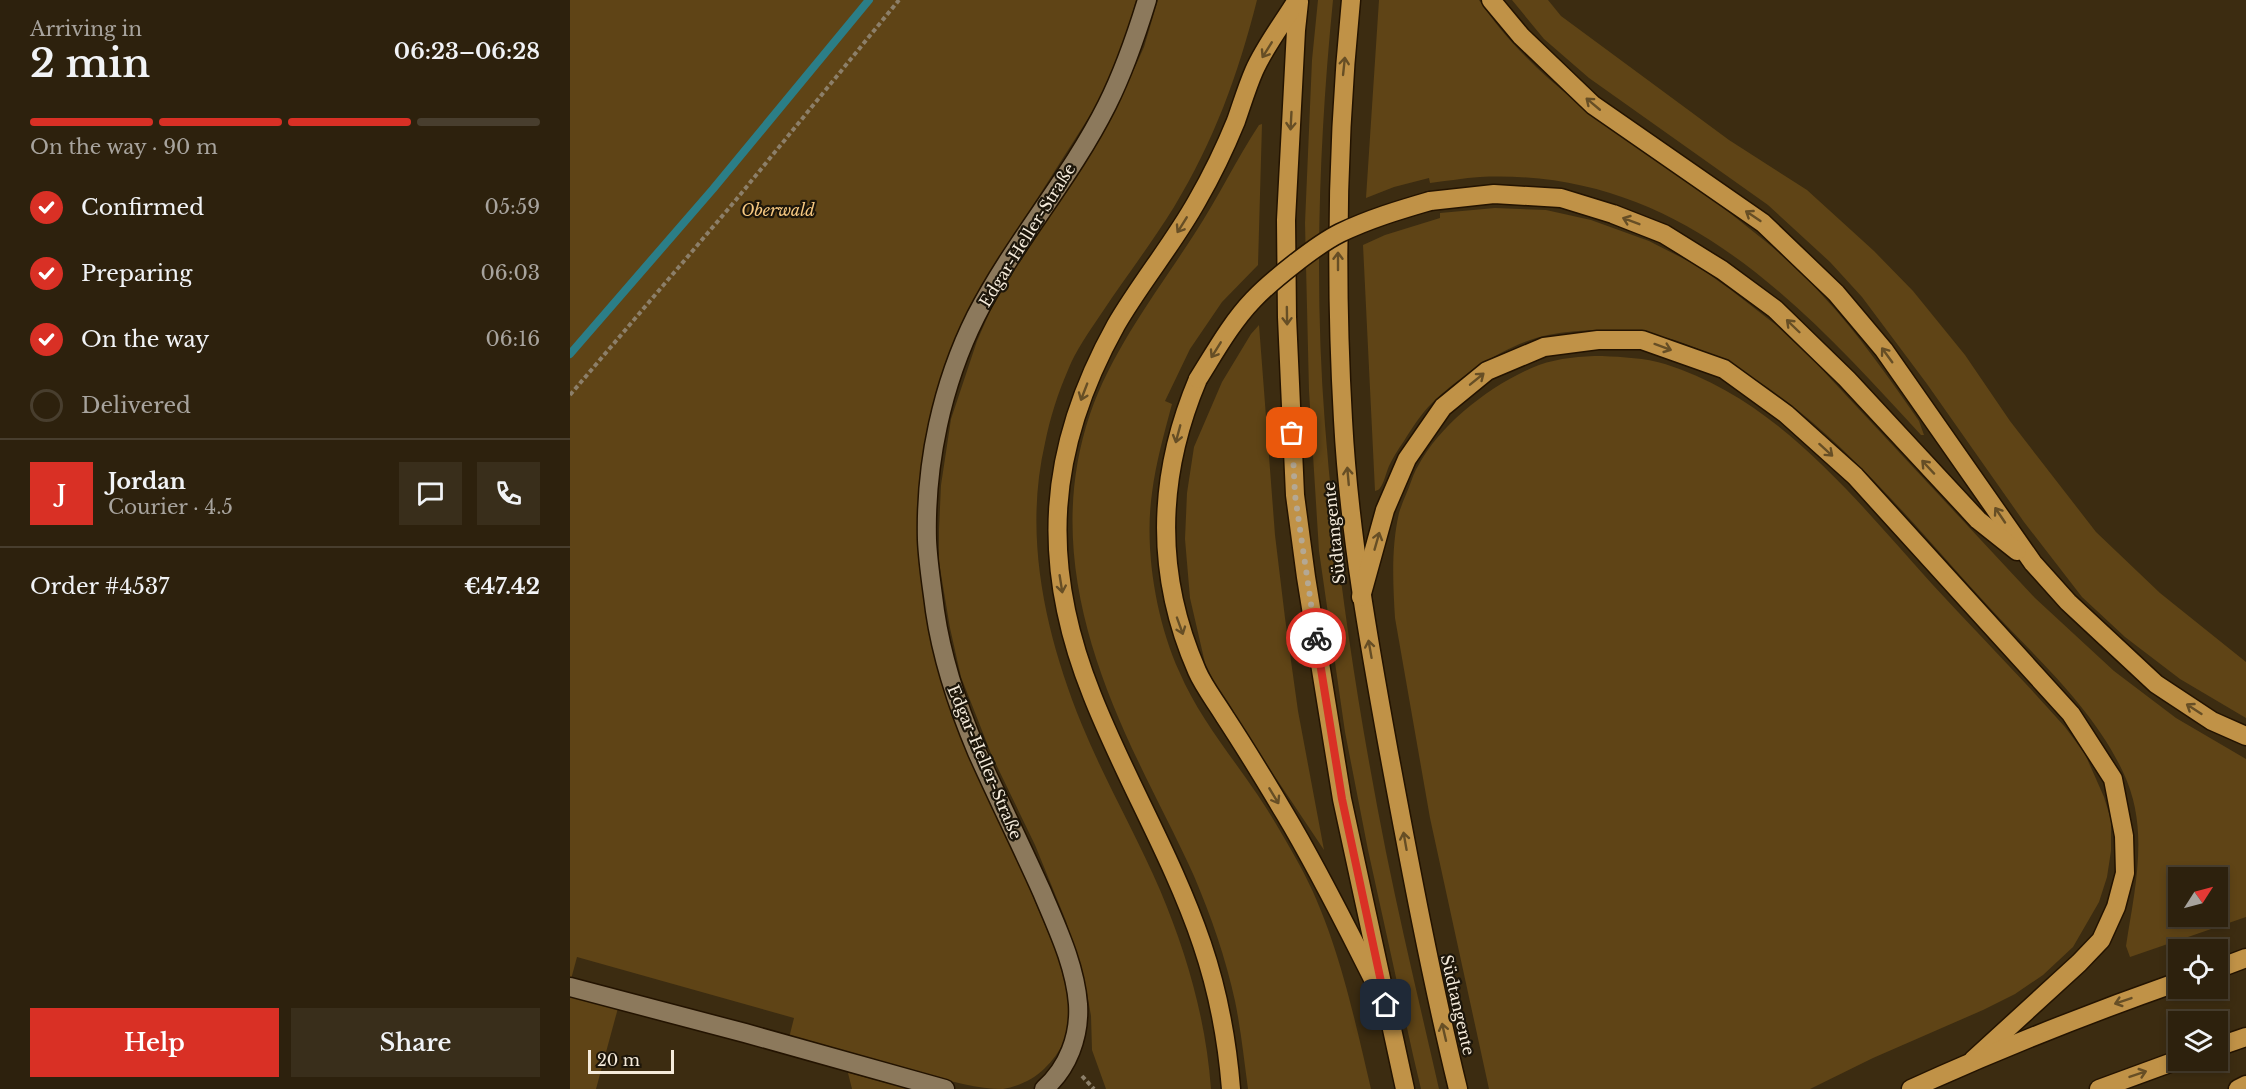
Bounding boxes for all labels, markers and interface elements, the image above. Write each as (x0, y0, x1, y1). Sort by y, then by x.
text: Arriving in (30, 17, 142, 41)
text: 06:23–06:28 (394, 38, 540, 65)
text: 2 min (30, 39, 150, 88)
one-way arrow (1260, 41, 1272, 58)
one-way arrow (1339, 56, 1350, 76)
one-way arrow (1585, 97, 1601, 110)
one-way arrow (1286, 111, 1297, 131)
text: On the way · 90 m (30, 135, 218, 159)
street label: Edgar-Heller-Straße (975, 159, 1079, 311)
icon: check (30, 191, 63, 224)
text: Confirmed (81, 194, 204, 221)
text: 05:59 (484, 195, 540, 219)
park label: Oberwald (741, 200, 815, 220)
one-way arrow (1744, 209, 1761, 222)
one-way arrow (1622, 215, 1640, 226)
one-way arrow (1176, 216, 1188, 233)
one-way arrow (1332, 251, 1344, 271)
icon: check (30, 257, 63, 290)
text: Preparing (81, 260, 192, 287)
text: 06:03 (481, 261, 540, 285)
one-way arrow (1281, 306, 1293, 326)
one-way arrow (1786, 320, 1801, 334)
icon: check (30, 323, 63, 356)
text: On the way (81, 326, 209, 353)
text: 06:16 (485, 327, 540, 351)
one-way arrow (1209, 341, 1221, 358)
one-way arrow (1653, 343, 1672, 354)
one-way arrow (1881, 348, 1894, 364)
one-way arrow (1469, 373, 1485, 386)
one-way arrow (1077, 383, 1088, 401)
text: Delivered (81, 392, 191, 419)
pin (1266, 407, 1317, 458)
icon: bag (1275, 416, 1308, 449)
one-way arrow (1172, 424, 1183, 443)
one-way arrow (1818, 443, 1833, 457)
one-way arrow (1921, 459, 1936, 474)
button: chat (399, 462, 462, 525)
button: phone (477, 462, 540, 525)
one-way arrow (1342, 467, 1353, 487)
text: Jordan (108, 468, 186, 495)
text: J (57, 480, 66, 507)
street label: Südtangente (1319, 481, 1349, 585)
text: Courier · 4.5 (108, 495, 233, 519)
one-way arrow (1994, 507, 2006, 523)
one-way arrow (1371, 532, 1383, 551)
text: Order #4537 (30, 573, 169, 600)
text: €47.42 (464, 573, 540, 600)
one-way arrow (1056, 573, 1067, 593)
courier (1286, 608, 1346, 668)
one-way arrow (1176, 616, 1187, 635)
icon: bike (1300, 622, 1333, 655)
one-way arrow (1364, 640, 1375, 660)
street label: Edgar-Heller-Straße (943, 682, 1027, 842)
one-way arrow (2187, 703, 2203, 715)
one-way arrow (1269, 787, 1281, 804)
one-way arrow (1400, 832, 1411, 851)
north arrow (2168, 867, 2228, 927)
map controls (2168, 867, 2228, 1071)
button: locate (2168, 939, 2228, 999)
street label: Südtangente (1437, 953, 1479, 1057)
pin (1360, 979, 1411, 1030)
icon: home (1369, 988, 1402, 1021)
one-way arrow (2114, 997, 2133, 1008)
button: Help (30, 1008, 279, 1077)
button: Share (291, 1008, 540, 1077)
button: layers (2168, 1011, 2228, 1071)
one-way arrow (1438, 1023, 1450, 1042)
scale bar (588, 1047, 674, 1074)
text: 20 m (597, 1050, 640, 1070)
one-way arrow (2128, 1067, 2147, 1078)

